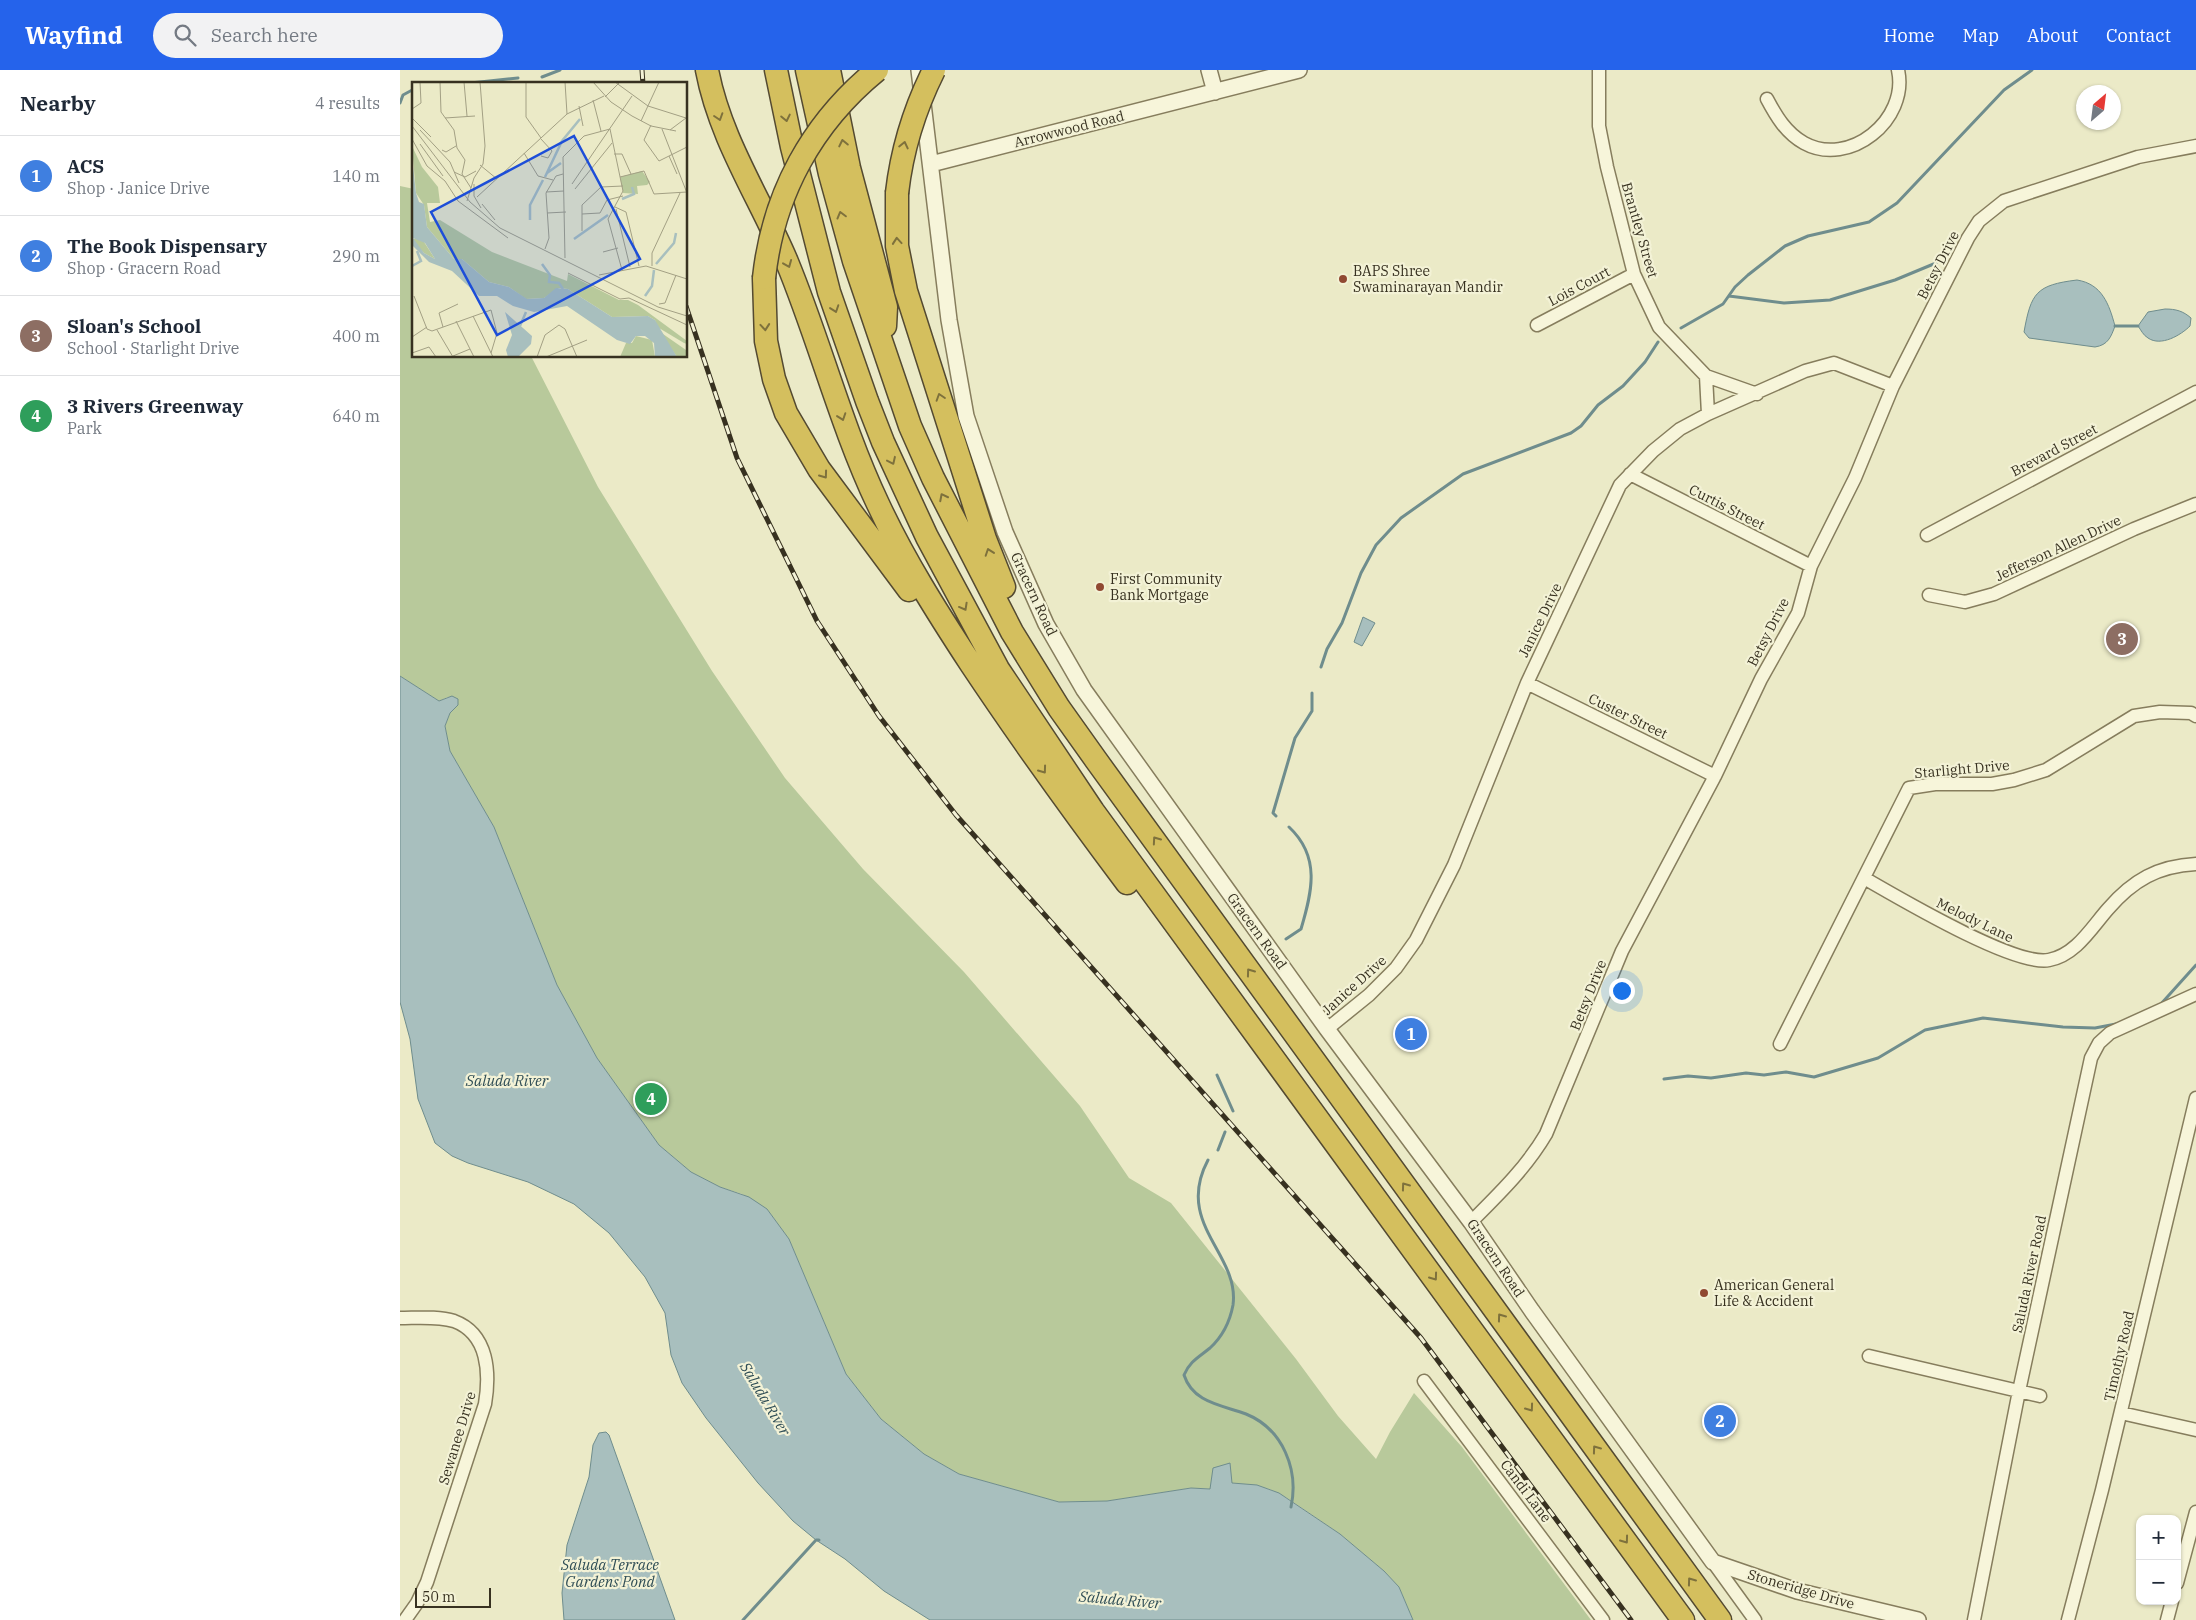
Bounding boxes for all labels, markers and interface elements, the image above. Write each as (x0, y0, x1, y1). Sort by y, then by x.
search box (153, 13, 503, 58)
text: Wayfind (25, 19, 123, 51)
icon: search (171, 21, 199, 49)
text: Search here (211, 23, 318, 47)
text: Home (1883, 24, 1935, 47)
text: Map (1963, 24, 1999, 47)
text: About (2027, 24, 2078, 47)
text: Contact (2106, 24, 2171, 47)
inset map (412, 82, 688, 358)
north arrow (2076, 85, 2121, 130)
text: Nearby (20, 89, 96, 117)
text: 4 results (315, 93, 380, 113)
street label: Arrowwood Road (1012, 106, 1126, 151)
one-way arrow (713, 112, 723, 121)
one-way arrow (780, 113, 790, 122)
one-way arrow (838, 139, 849, 148)
one-way arrow (898, 141, 909, 150)
text: ACS (67, 154, 104, 178)
text: 1 (31, 166, 41, 186)
text: 140 m (332, 166, 380, 186)
text: Shop · Janice Drive (67, 178, 210, 198)
street label: Brantley Street (1618, 180, 1662, 280)
one-way arrow (836, 211, 846, 219)
street label: Betsy Drive (1913, 228, 1963, 302)
text: The Book Dispensary (67, 234, 267, 258)
one-way arrow (892, 237, 903, 245)
text: 2 (31, 246, 41, 266)
text: 290 m (332, 246, 380, 266)
text: Shop · Gracern Road (67, 258, 221, 278)
one-way arrow (782, 260, 792, 268)
place label: BAPS Shree Swaminarayan Mandir (1353, 262, 1504, 296)
street label: Lois Court (1545, 262, 1613, 310)
marker: BAPS Shree Swaminarayan Mandir (1337, 273, 1349, 285)
one-way arrow (829, 304, 839, 313)
text: Sloan's School (67, 314, 201, 338)
one-way arrow (759, 323, 770, 331)
text: 3 (31, 326, 41, 346)
text: 400 m (332, 326, 380, 346)
text: School · Starlight Drive (67, 338, 239, 358)
text: 3 Rivers Greenway (67, 394, 243, 418)
one-way arrow (936, 394, 946, 402)
text: 4 (31, 406, 41, 426)
text: 640 m (332, 406, 380, 426)
one-way arrow (836, 413, 846, 421)
text: Park (67, 418, 102, 438)
street label: Brevard Street (2008, 420, 2100, 480)
one-way arrow (885, 456, 896, 465)
one-way arrow (818, 470, 827, 479)
street label: Curtis Street (1686, 480, 1768, 534)
one-way arrow (939, 493, 949, 502)
street label: Jefferson Allen Drive (1992, 511, 2124, 585)
one-way arrow (985, 548, 995, 557)
street label: Gracern Road (1007, 549, 1061, 639)
place label: First Community Bank Mortgage (1110, 570, 1222, 604)
street label: Janice Drive (1514, 580, 1566, 660)
marker: First Community Bank Mortgage (1094, 581, 1106, 593)
street label: Betsy Drive (1743, 595, 1793, 669)
one-way arrow (958, 601, 968, 610)
pin: 3 (2106, 620, 2138, 658)
street label: Custer Street (1586, 689, 1671, 743)
street label: Starlight Drive (1914, 756, 2010, 782)
one-way arrow (1037, 764, 1046, 774)
one-way arrow (1153, 836, 1162, 846)
street label: Gracern Road (1223, 889, 1291, 973)
street label: Melody Lane (1933, 894, 2017, 946)
street label: Janice Drive (1318, 951, 1390, 1019)
street label: Betsy Drive (1566, 957, 1610, 1033)
one-way arrow (1247, 969, 1256, 978)
your location (1609, 978, 1635, 1004)
pin: 1 (1395, 1015, 1427, 1053)
water label: Saluda River (465, 1071, 549, 1090)
pin: 4 (635, 1080, 667, 1118)
one-way arrow (1402, 1182, 1411, 1192)
street label: Saluda River Road (2008, 1213, 2050, 1334)
street label: Gracern Road (1463, 1216, 1529, 1301)
one-way arrow (1428, 1271, 1437, 1281)
place label: American General Life & Accident (1714, 1276, 1834, 1310)
marker: American General Life & Accident (1698, 1287, 1710, 1299)
street label: Timothy Road (2100, 1308, 2138, 1403)
one-way arrow (1498, 1313, 1507, 1323)
water label: Saluda River (736, 1358, 795, 1439)
street label: Sewanee Drive (434, 1389, 480, 1487)
one-way arrow (1524, 1402, 1532, 1411)
pin: 2 (1704, 1402, 1736, 1440)
one-way arrow (1593, 1445, 1602, 1455)
street label: Candi Lane (1497, 1456, 1555, 1526)
map controls (2136, 1515, 2181, 1605)
button: + (2136, 1515, 2181, 1560)
one-way arrow (1619, 1534, 1628, 1544)
water label: Saluda Terrace Gardens Pond (560, 1555, 659, 1591)
button: − (2136, 1560, 2181, 1605)
street label: Stoneridge Drive (1746, 1565, 1856, 1613)
one-way arrow (1688, 1577, 1698, 1586)
scale bar (415, 1585, 491, 1608)
water label: Saluda River (1077, 1586, 1162, 1613)
text: 50 m (422, 1588, 455, 1606)

